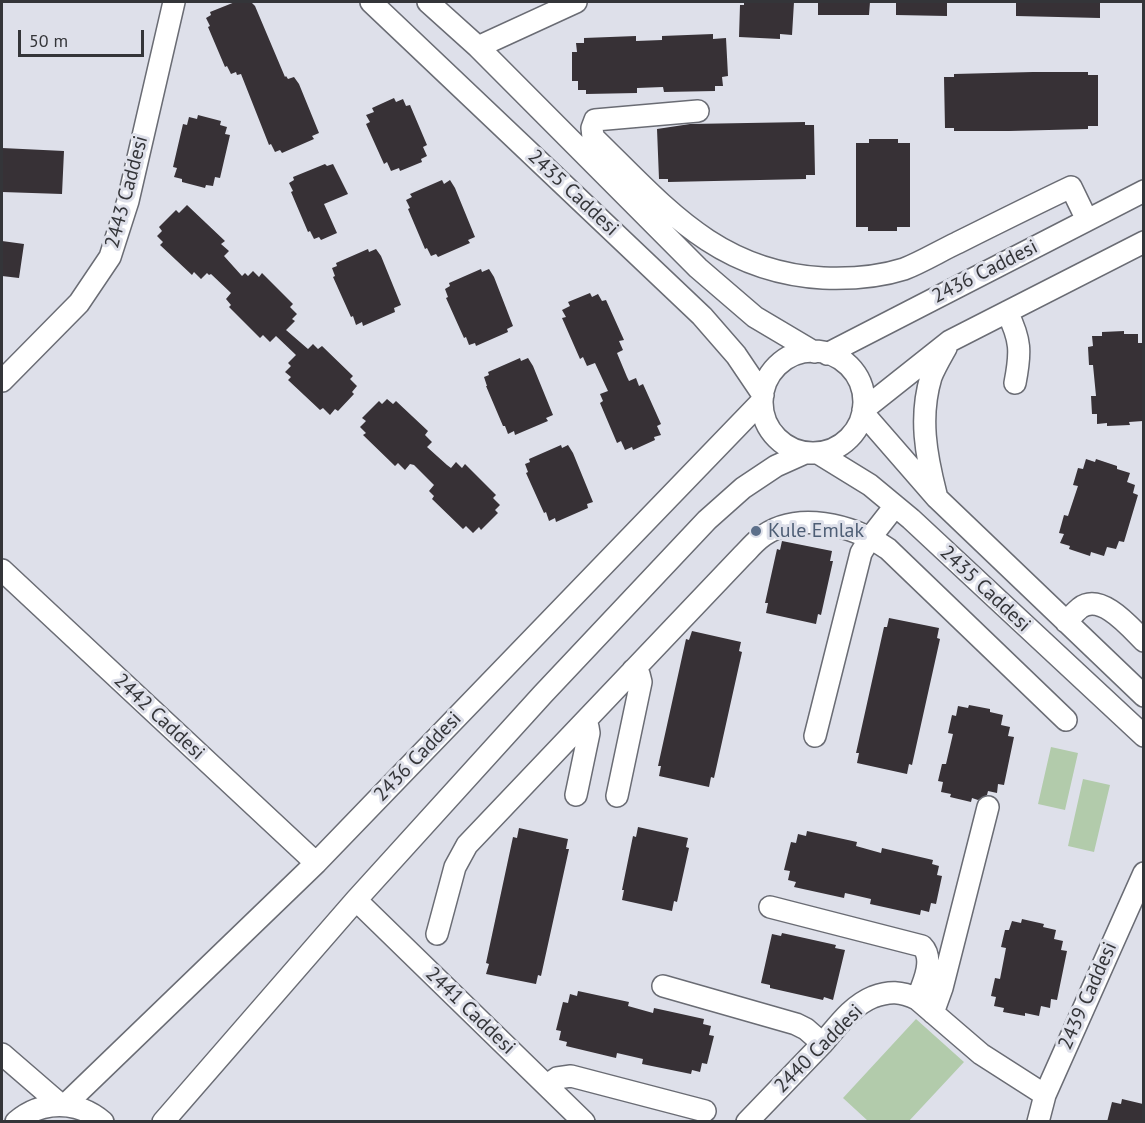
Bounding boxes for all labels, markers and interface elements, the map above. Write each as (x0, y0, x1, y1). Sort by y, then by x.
scale bar (21, 18, 147, 56)
text: 50 m (29, 29, 68, 52)
street label: 2443 Caddesi (100, 133, 154, 251)
street label: 2435 Caddesi (523, 145, 623, 241)
street label: 2436 Caddesi (928, 235, 1042, 309)
place label: Kule Emlak (768, 519, 864, 543)
marker: Kule Emlak (749, 524, 763, 538)
street label: 2435 Caddesi (935, 541, 1035, 637)
street label: 2442 Caddesi (109, 669, 209, 765)
street label: 2436 Caddesi (369, 707, 467, 807)
street label: 2439 Caddesi (1054, 938, 1122, 1054)
street label: 2441 Caddesi (420, 962, 520, 1060)
street label: 2440 Caddesi (770, 1000, 868, 1098)

